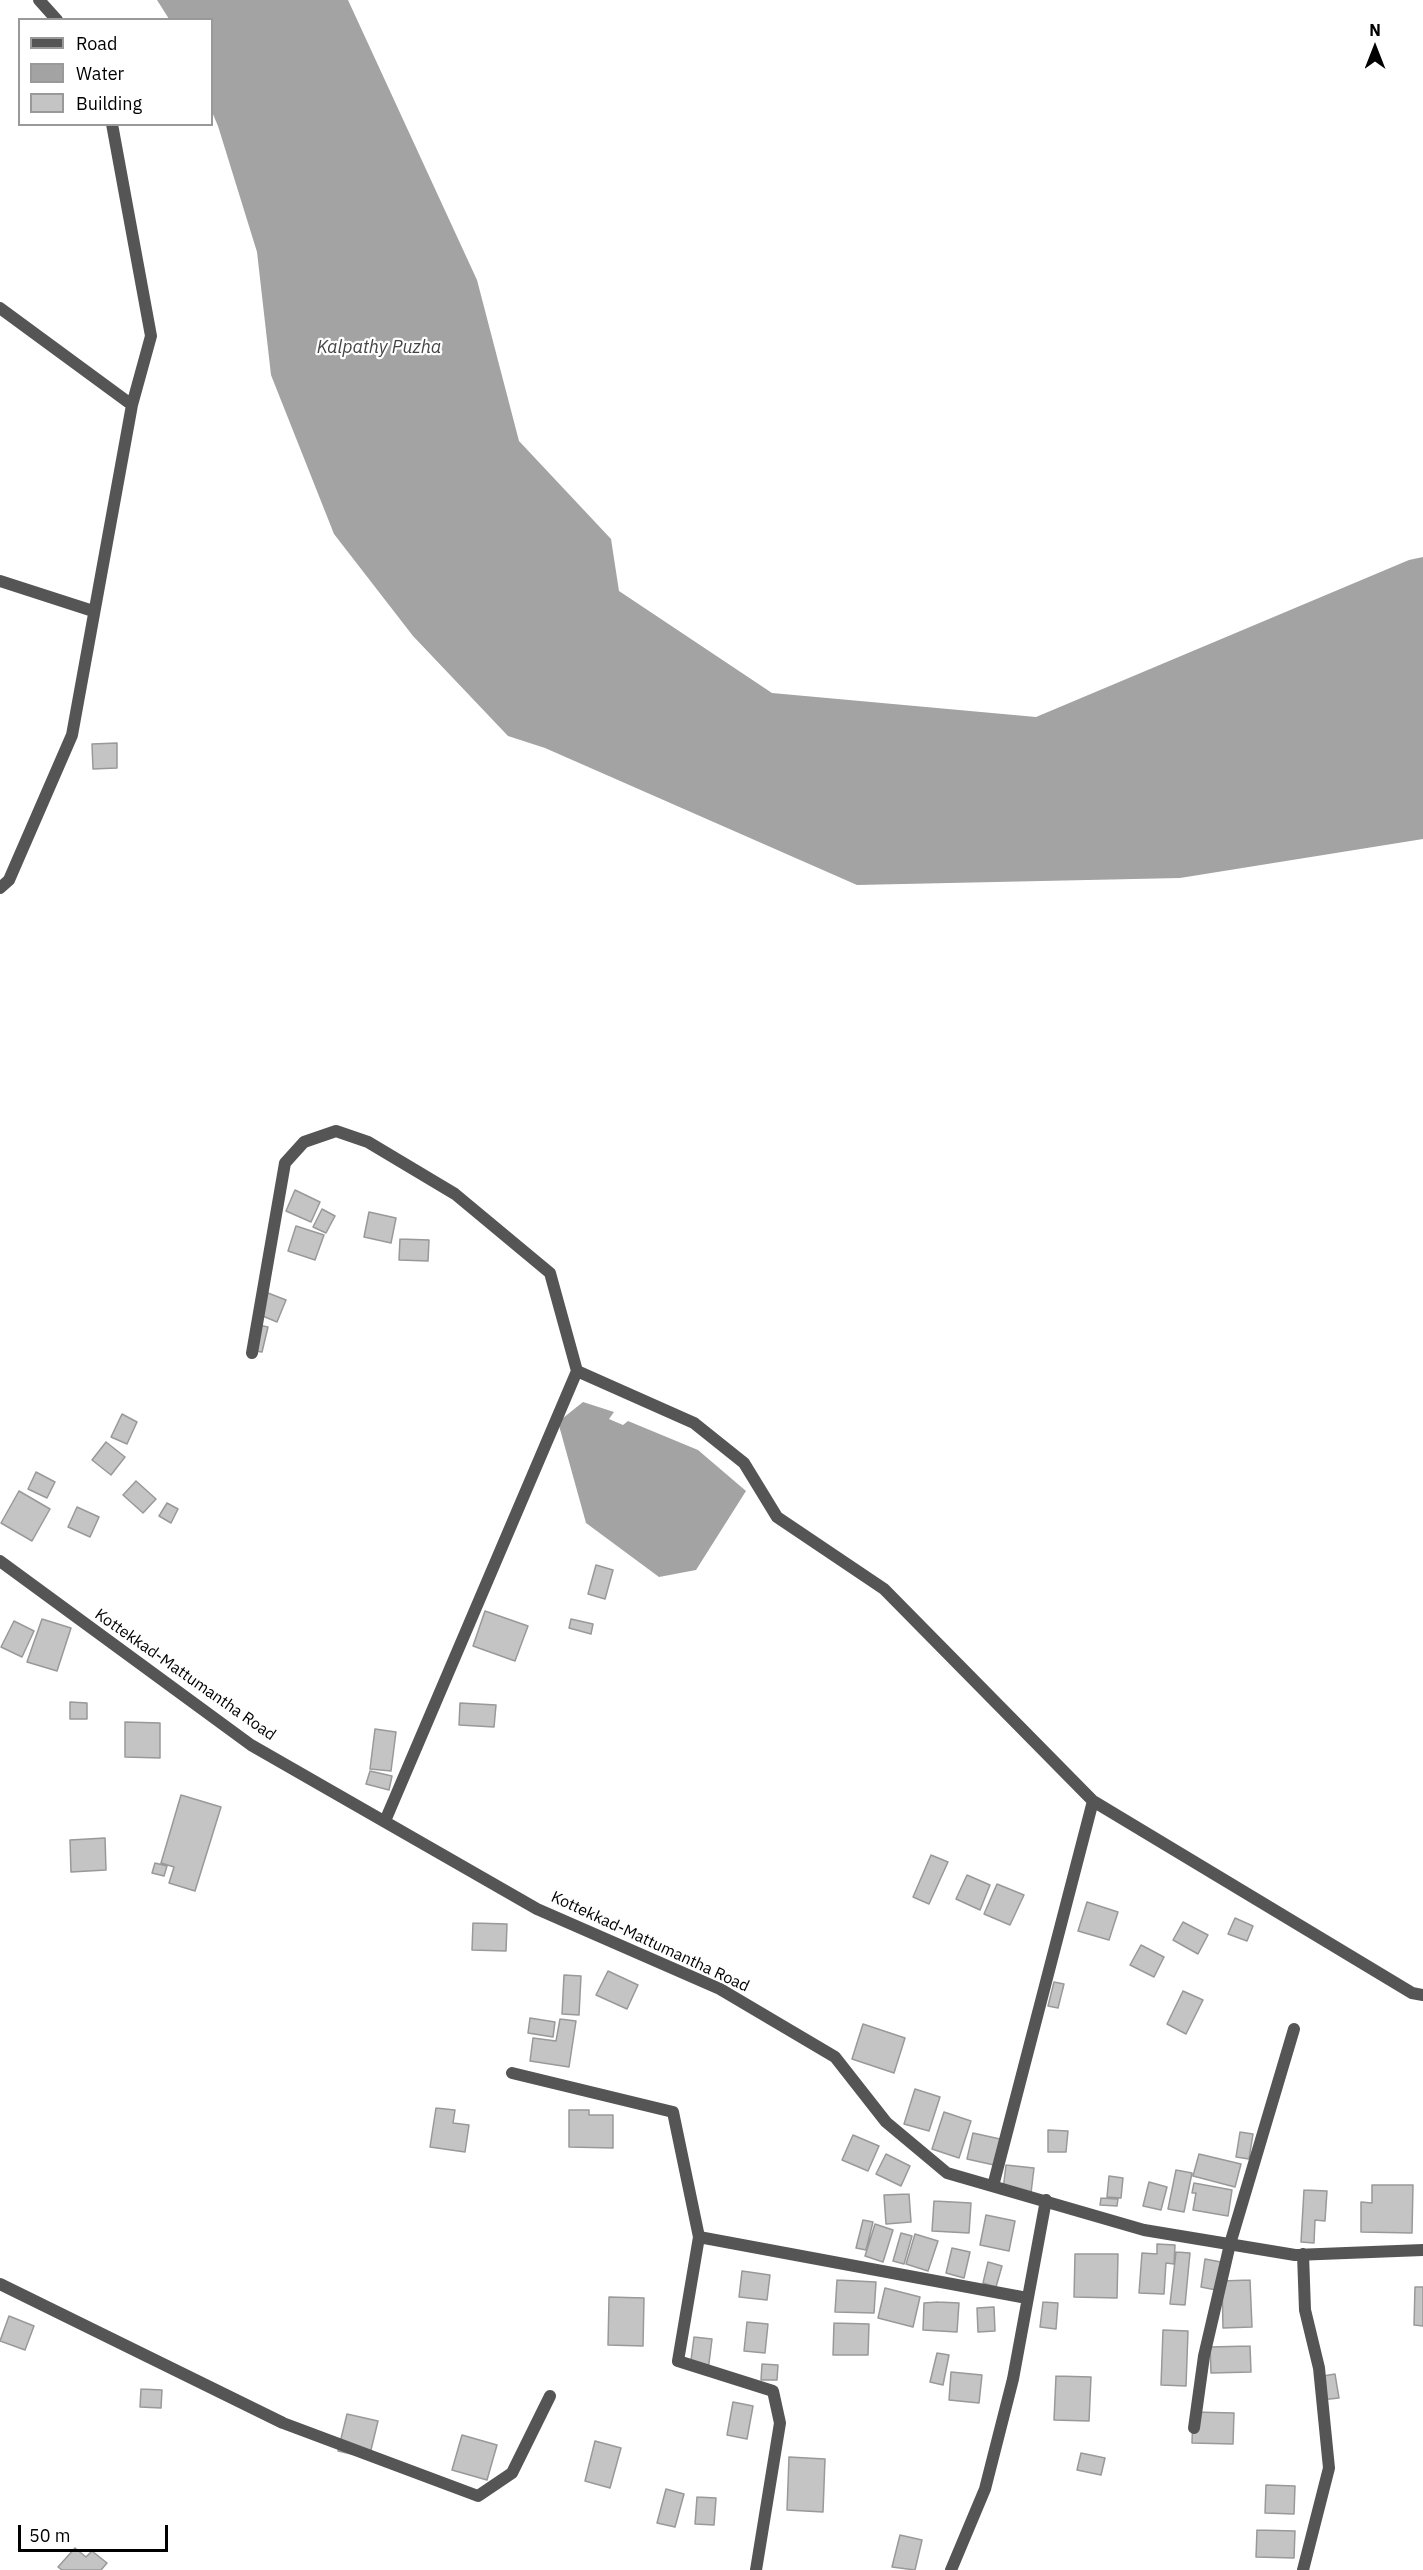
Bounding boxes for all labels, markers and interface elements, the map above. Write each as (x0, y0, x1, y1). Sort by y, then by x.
legend (18, 18, 213, 126)
north arrow (1345, 18, 1405, 78)
text: N (1369, 20, 1381, 40)
text: Road (76, 32, 117, 55)
text: Water (76, 62, 124, 85)
text: Building (76, 92, 142, 115)
water label: Kalpathy Puzha (317, 337, 441, 359)
street label: Kottekkad-Mattumantha Road (91, 1605, 279, 1745)
street label: Kottekkad-Mattumantha Road (548, 1888, 752, 1996)
scale bar (21, 2513, 171, 2551)
text: 50 m (29, 2524, 71, 2547)

